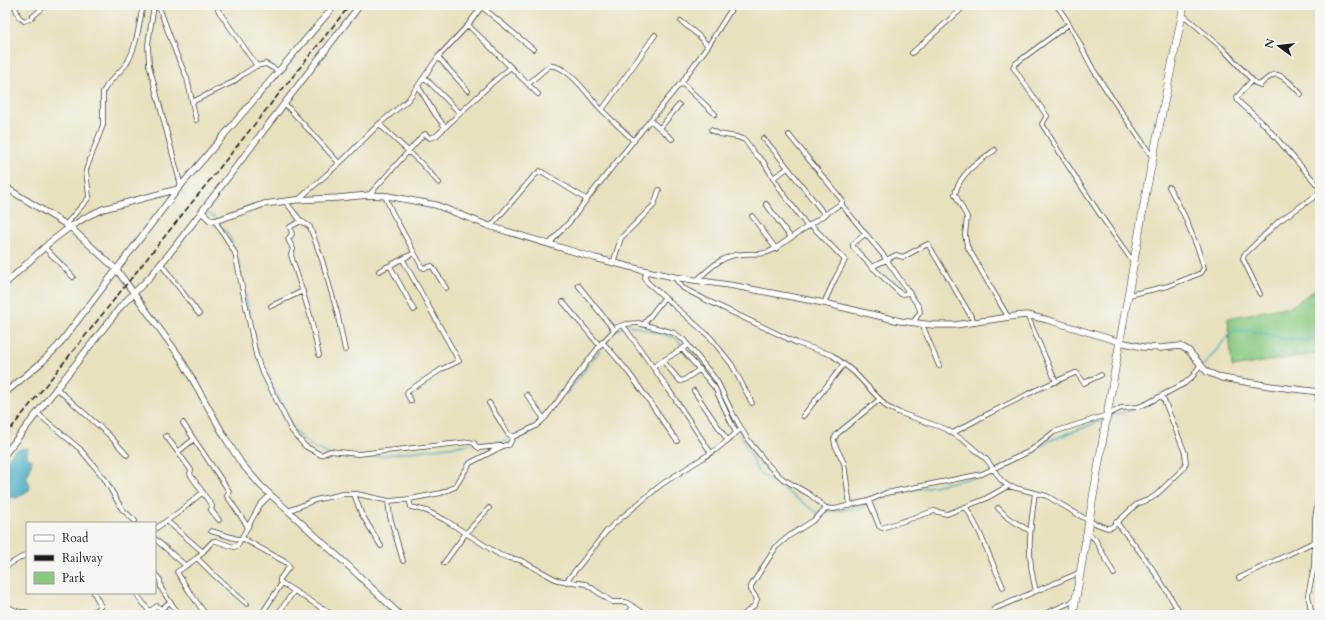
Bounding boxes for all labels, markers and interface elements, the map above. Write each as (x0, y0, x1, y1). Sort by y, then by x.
north arrow (1259, 26, 1299, 66)
text: N (1261, 37, 1278, 50)
legend (26, 522, 156, 594)
text: Road (62, 530, 89, 546)
text: Railway (62, 550, 104, 566)
text: Park (62, 570, 86, 586)

